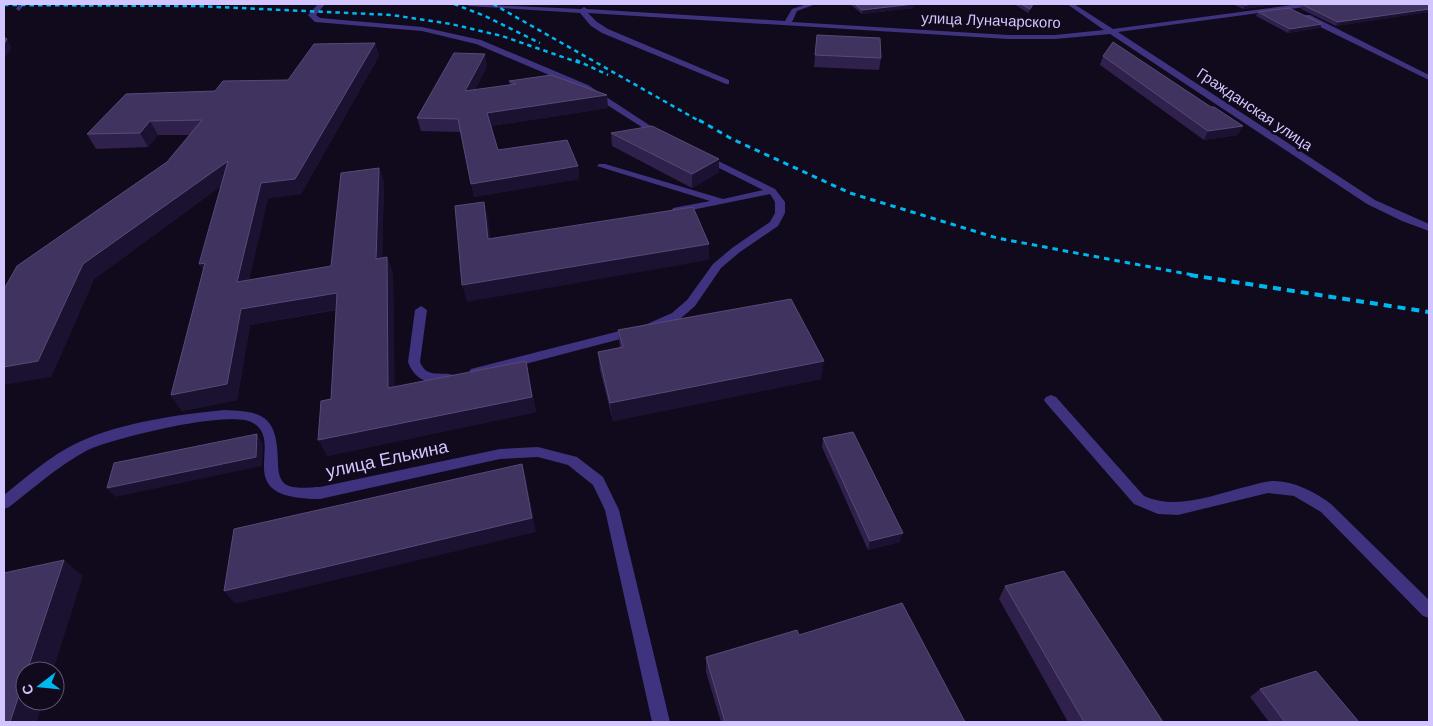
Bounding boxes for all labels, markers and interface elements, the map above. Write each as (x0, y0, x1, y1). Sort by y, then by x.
street label: улица Луначарского (921, 9, 1061, 31)
street label: Гражданская улица (1194, 64, 1317, 154)
street label: улица Елькина (324, 436, 451, 482)
north arrow (15, 661, 65, 711)
text: С (18, 683, 37, 697)

